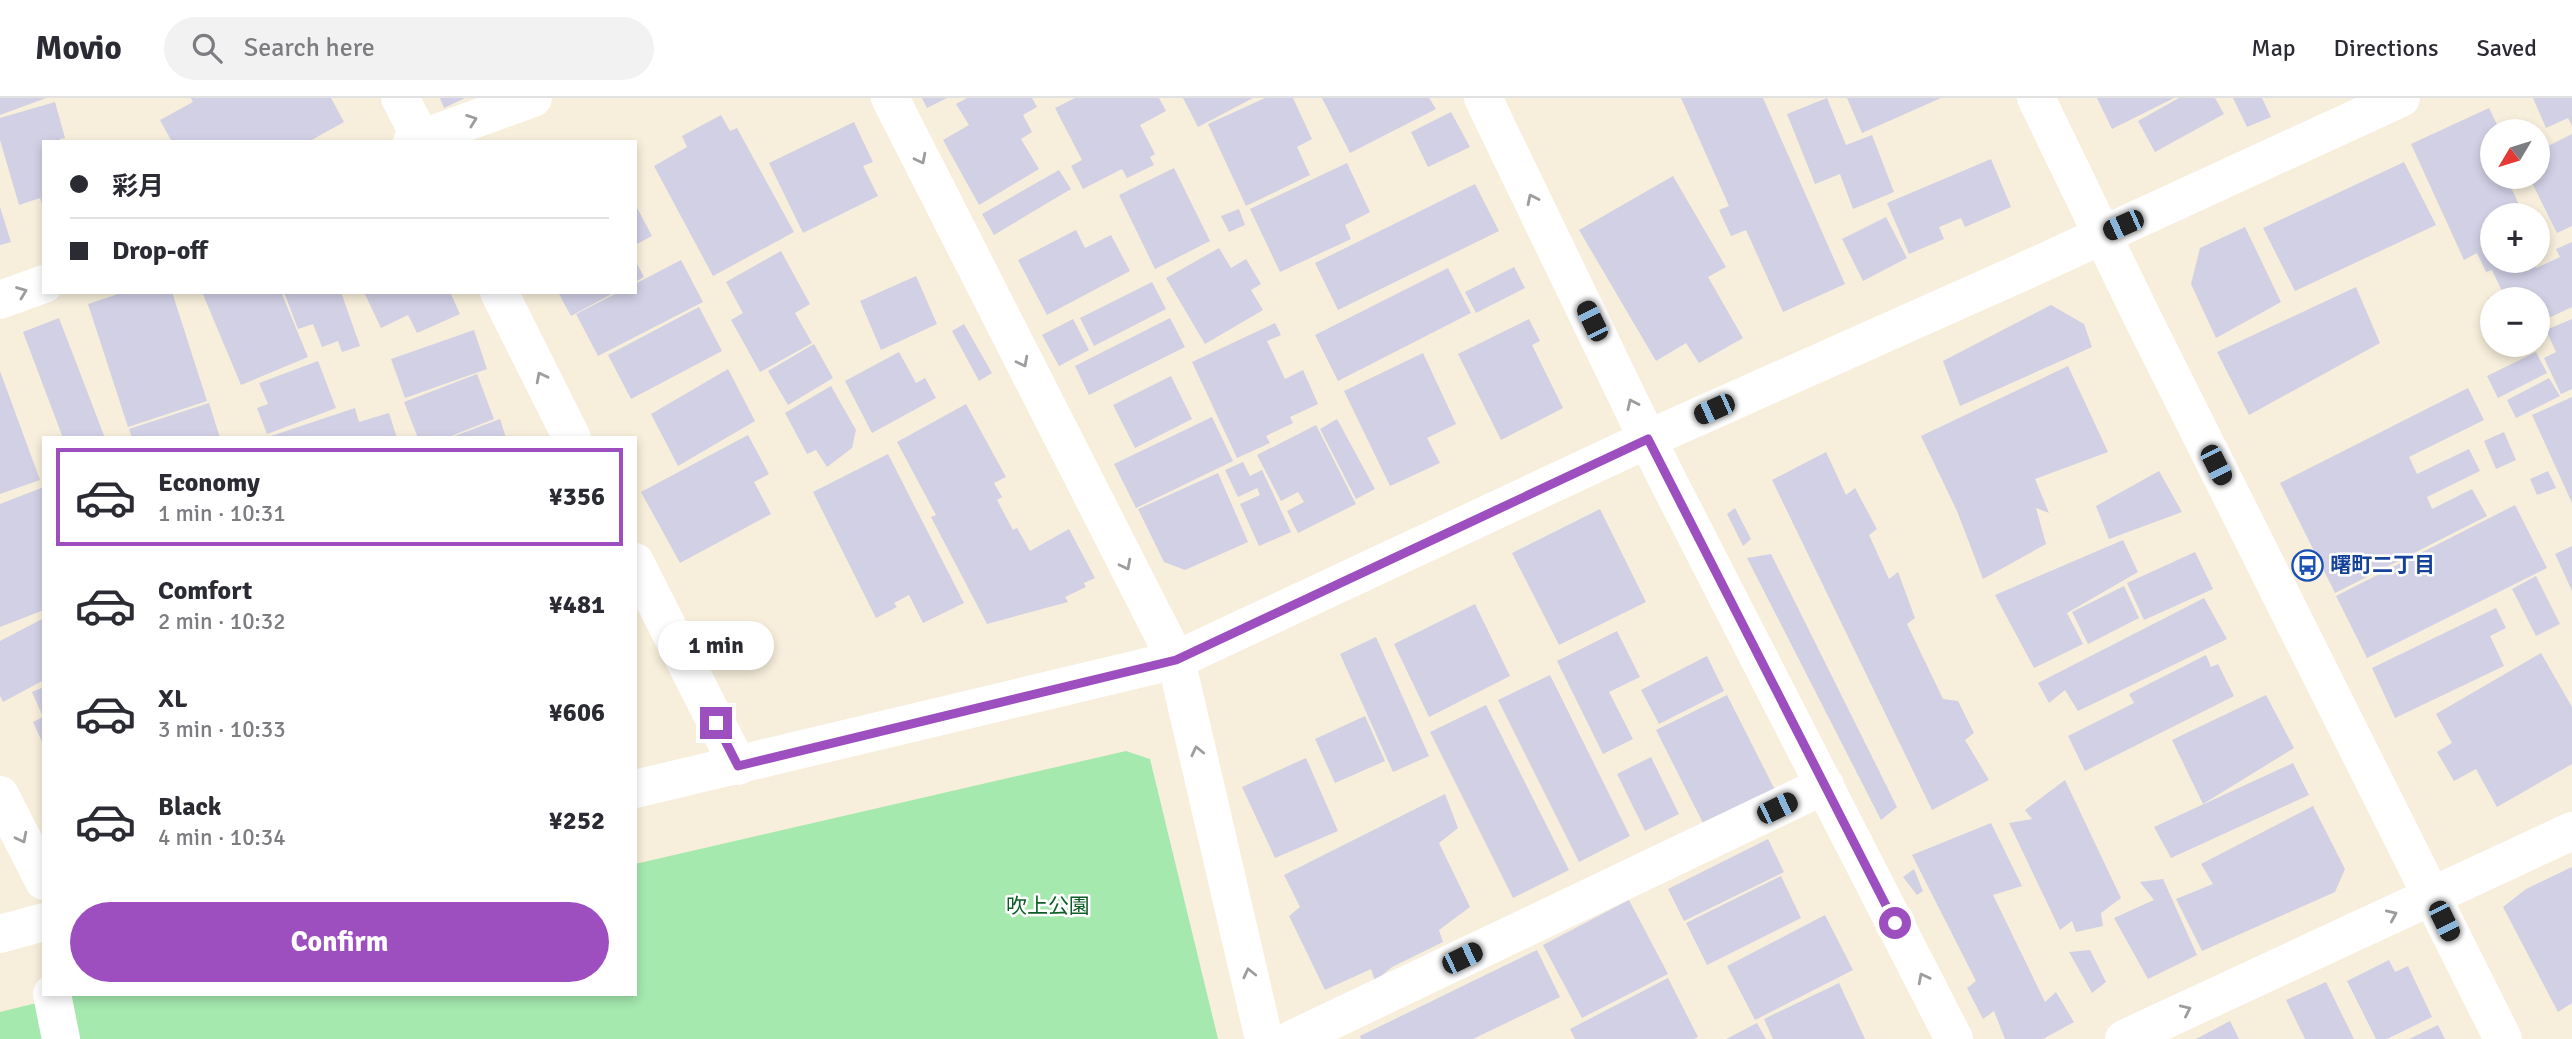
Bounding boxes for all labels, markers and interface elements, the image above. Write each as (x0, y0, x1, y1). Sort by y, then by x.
search box (164, 17, 654, 80)
text: Movio (35, 28, 122, 69)
icon: search (188, 29, 226, 67)
text: Search here (244, 32, 375, 64)
text: Map (2251, 33, 2296, 63)
text: Directions (2334, 33, 2439, 63)
text: Saved (2477, 33, 2537, 63)
one-way arrow (466, 114, 478, 128)
north arrow (2480, 119, 2550, 189)
map controls (2480, 119, 2550, 357)
one-way arrow (912, 152, 926, 164)
text: 彩月 (112, 171, 164, 203)
one-way arrow (1527, 194, 1541, 206)
button: + (2480, 203, 2550, 273)
car (2100, 207, 2147, 243)
text: Drop-off (112, 235, 208, 267)
one-way arrow (15, 286, 27, 300)
button: − (2480, 287, 2550, 357)
car (1574, 298, 1611, 344)
one-way arrow (1015, 355, 1029, 367)
one-way arrow (536, 372, 550, 384)
car (1691, 391, 1738, 427)
one-way arrow (1626, 398, 1640, 411)
car (2198, 442, 2235, 488)
icon: car (74, 466, 137, 529)
text: Economy (158, 467, 260, 499)
text: ¥356 (549, 481, 605, 513)
text: 1 min · 10:31 (158, 499, 286, 528)
bus stop icon: 曙町二丁目 (2290, 548, 2324, 582)
place label: 曙町二丁目 (2330, 552, 2435, 578)
one-way arrow (1117, 558, 1131, 570)
icon: car (74, 574, 137, 637)
text: Comfort (158, 575, 252, 607)
text: ¥481 (549, 589, 605, 621)
text: 2 min · 10:32 (158, 607, 286, 636)
callout: 1 min (658, 622, 774, 670)
text: 1 min (688, 631, 744, 660)
icon: car (74, 682, 137, 745)
text: XL (158, 683, 188, 715)
text: ¥606 (549, 697, 605, 729)
route end (700, 707, 732, 739)
text: 3 min · 10:33 (158, 715, 286, 744)
one-way arrow (1191, 745, 1205, 757)
car (1754, 789, 1801, 827)
icon: car (74, 790, 137, 853)
text: Black (158, 791, 221, 823)
text: ¥252 (549, 805, 605, 837)
text: 4 min · 10:34 (158, 823, 286, 852)
one-way arrow (13, 831, 27, 843)
park label: 吹上公園 (1006, 893, 1090, 919)
car (2426, 898, 2463, 944)
button: Confirm (70, 902, 609, 982)
route start (1879, 907, 1911, 939)
one-way arrow (2385, 909, 2397, 923)
car (1439, 939, 1486, 977)
one-way arrow (1243, 967, 1257, 979)
one-way arrow (1918, 973, 1932, 985)
one-way arrow (2179, 1004, 2191, 1018)

